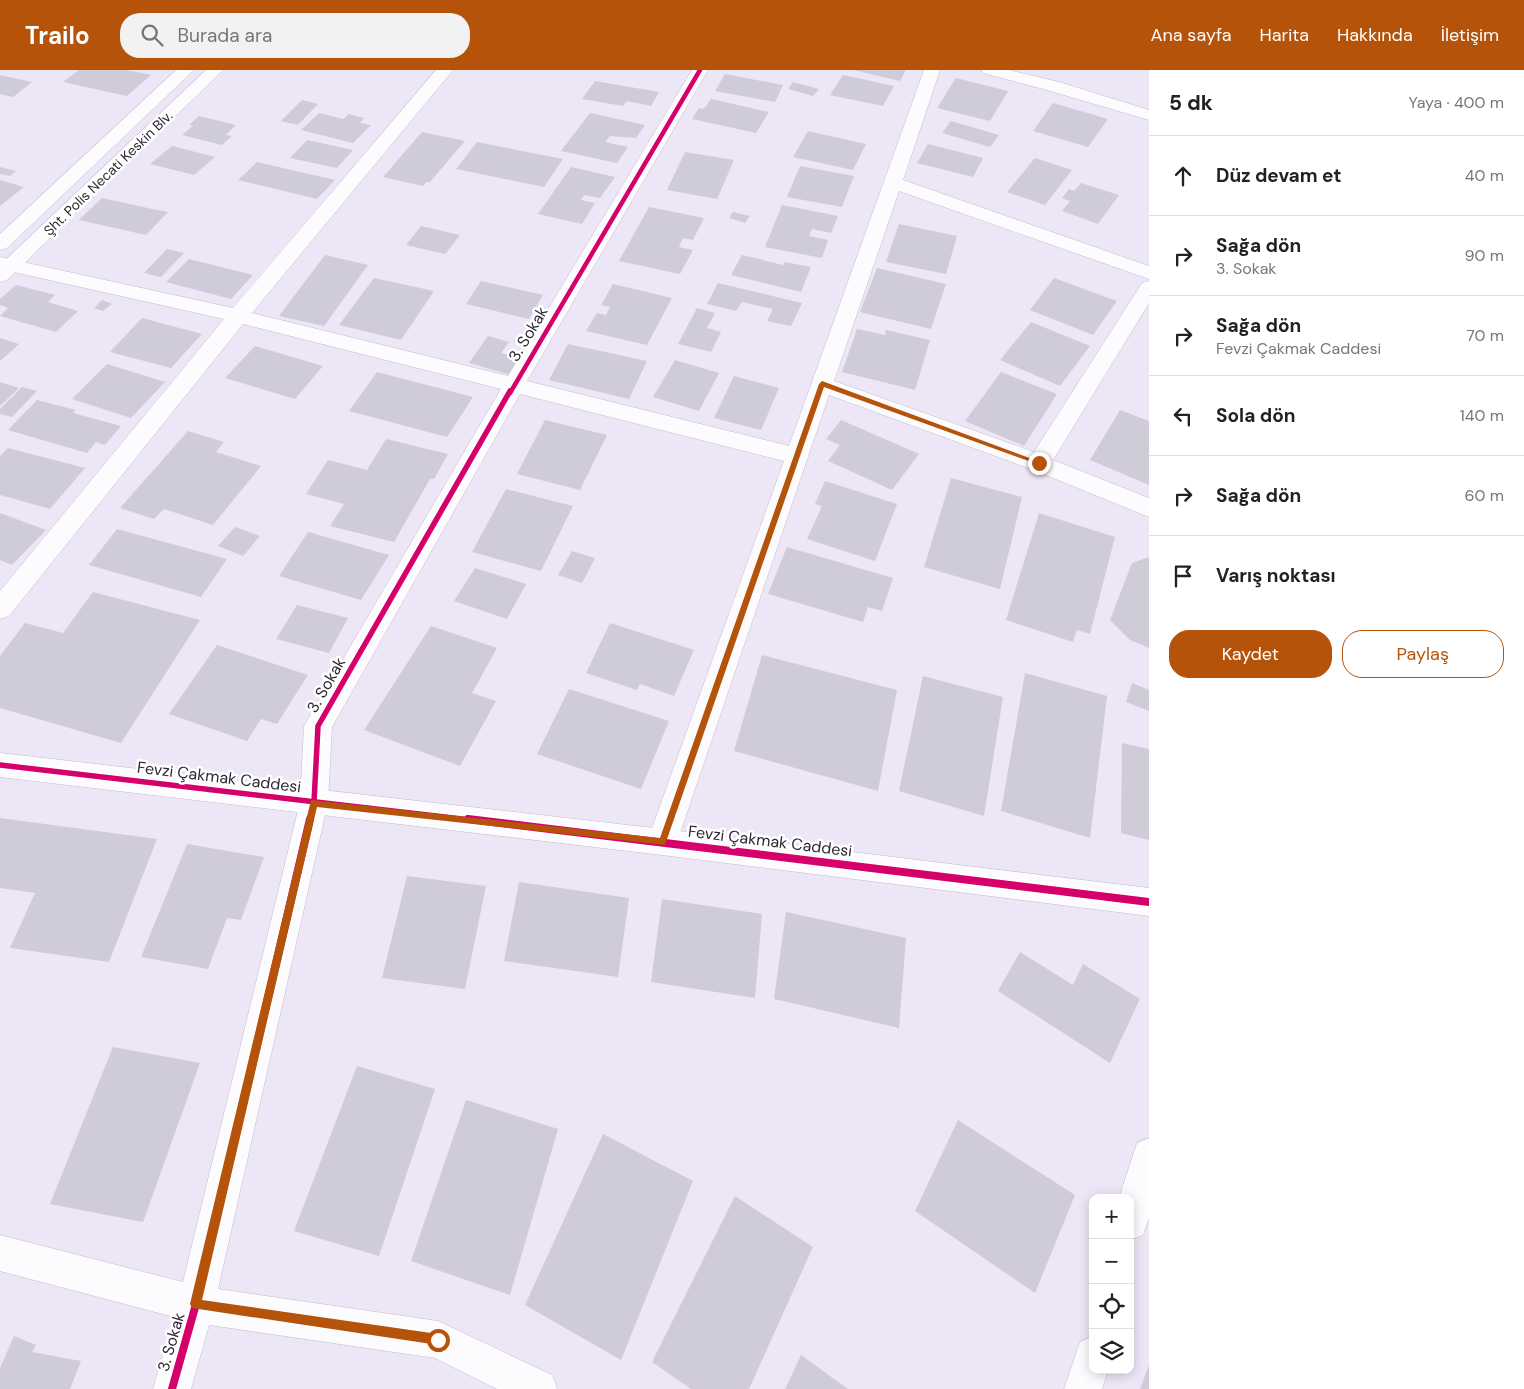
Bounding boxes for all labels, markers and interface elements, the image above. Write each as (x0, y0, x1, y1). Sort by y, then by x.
search box (120, 13, 470, 58)
text: Trailo (25, 20, 90, 51)
icon: search (138, 21, 166, 49)
text: Burada ara (178, 23, 272, 48)
text: Ana sayfa (1151, 23, 1231, 47)
text: Harita (1259, 23, 1309, 47)
text: Hakkında (1337, 23, 1413, 47)
text: İletişim (1441, 23, 1499, 47)
text: 5 dk (1169, 89, 1213, 117)
text: Yaya · 400 m (1409, 92, 1504, 113)
street label: Şht. Polis Necati Keskin Blv. (40, 107, 176, 239)
icon: ahead (1169, 162, 1197, 190)
text: Düz devam et (1216, 163, 1342, 188)
text: 40 m (1465, 165, 1504, 186)
text: Sağa dön (1216, 233, 1301, 258)
icon: right (1169, 242, 1197, 270)
text: 90 m (1464, 245, 1504, 266)
text: 3. Sokak (1216, 258, 1276, 279)
street label: 3. Sokak (503, 303, 553, 365)
text: Sağa dön (1216, 313, 1301, 338)
icon: right (1169, 322, 1197, 350)
text: 70 m (1466, 325, 1504, 346)
text: Fevzi Çakmak Caddesi (1216, 338, 1381, 359)
icon: left (1169, 402, 1197, 430)
text: Sola dön (1216, 403, 1296, 428)
text: 140 m (1460, 405, 1504, 426)
route end (1028, 452, 1051, 475)
icon: right (1169, 482, 1197, 510)
text: Sağa dön (1216, 483, 1301, 508)
text: 60 m (1464, 485, 1504, 506)
icon: arrive (1169, 562, 1197, 590)
text: Varış noktası (1216, 563, 1336, 588)
button: Kaydet (1169, 630, 1332, 678)
button: Paylaş (1342, 630, 1504, 678)
street label: 3. Sokak (302, 654, 350, 716)
street label: Fevzi Çakmak Caddesi (136, 757, 302, 797)
street label: Fevzi Çakmak Caddesi (687, 821, 853, 861)
map controls (1089, 1194, 1134, 1374)
button: + (1089, 1194, 1134, 1239)
button: − (1089, 1239, 1134, 1284)
button: locate (1089, 1284, 1134, 1329)
street label: 3. Sokak (153, 1310, 189, 1374)
route start (427, 1329, 450, 1352)
button: layers (1089, 1329, 1134, 1374)

